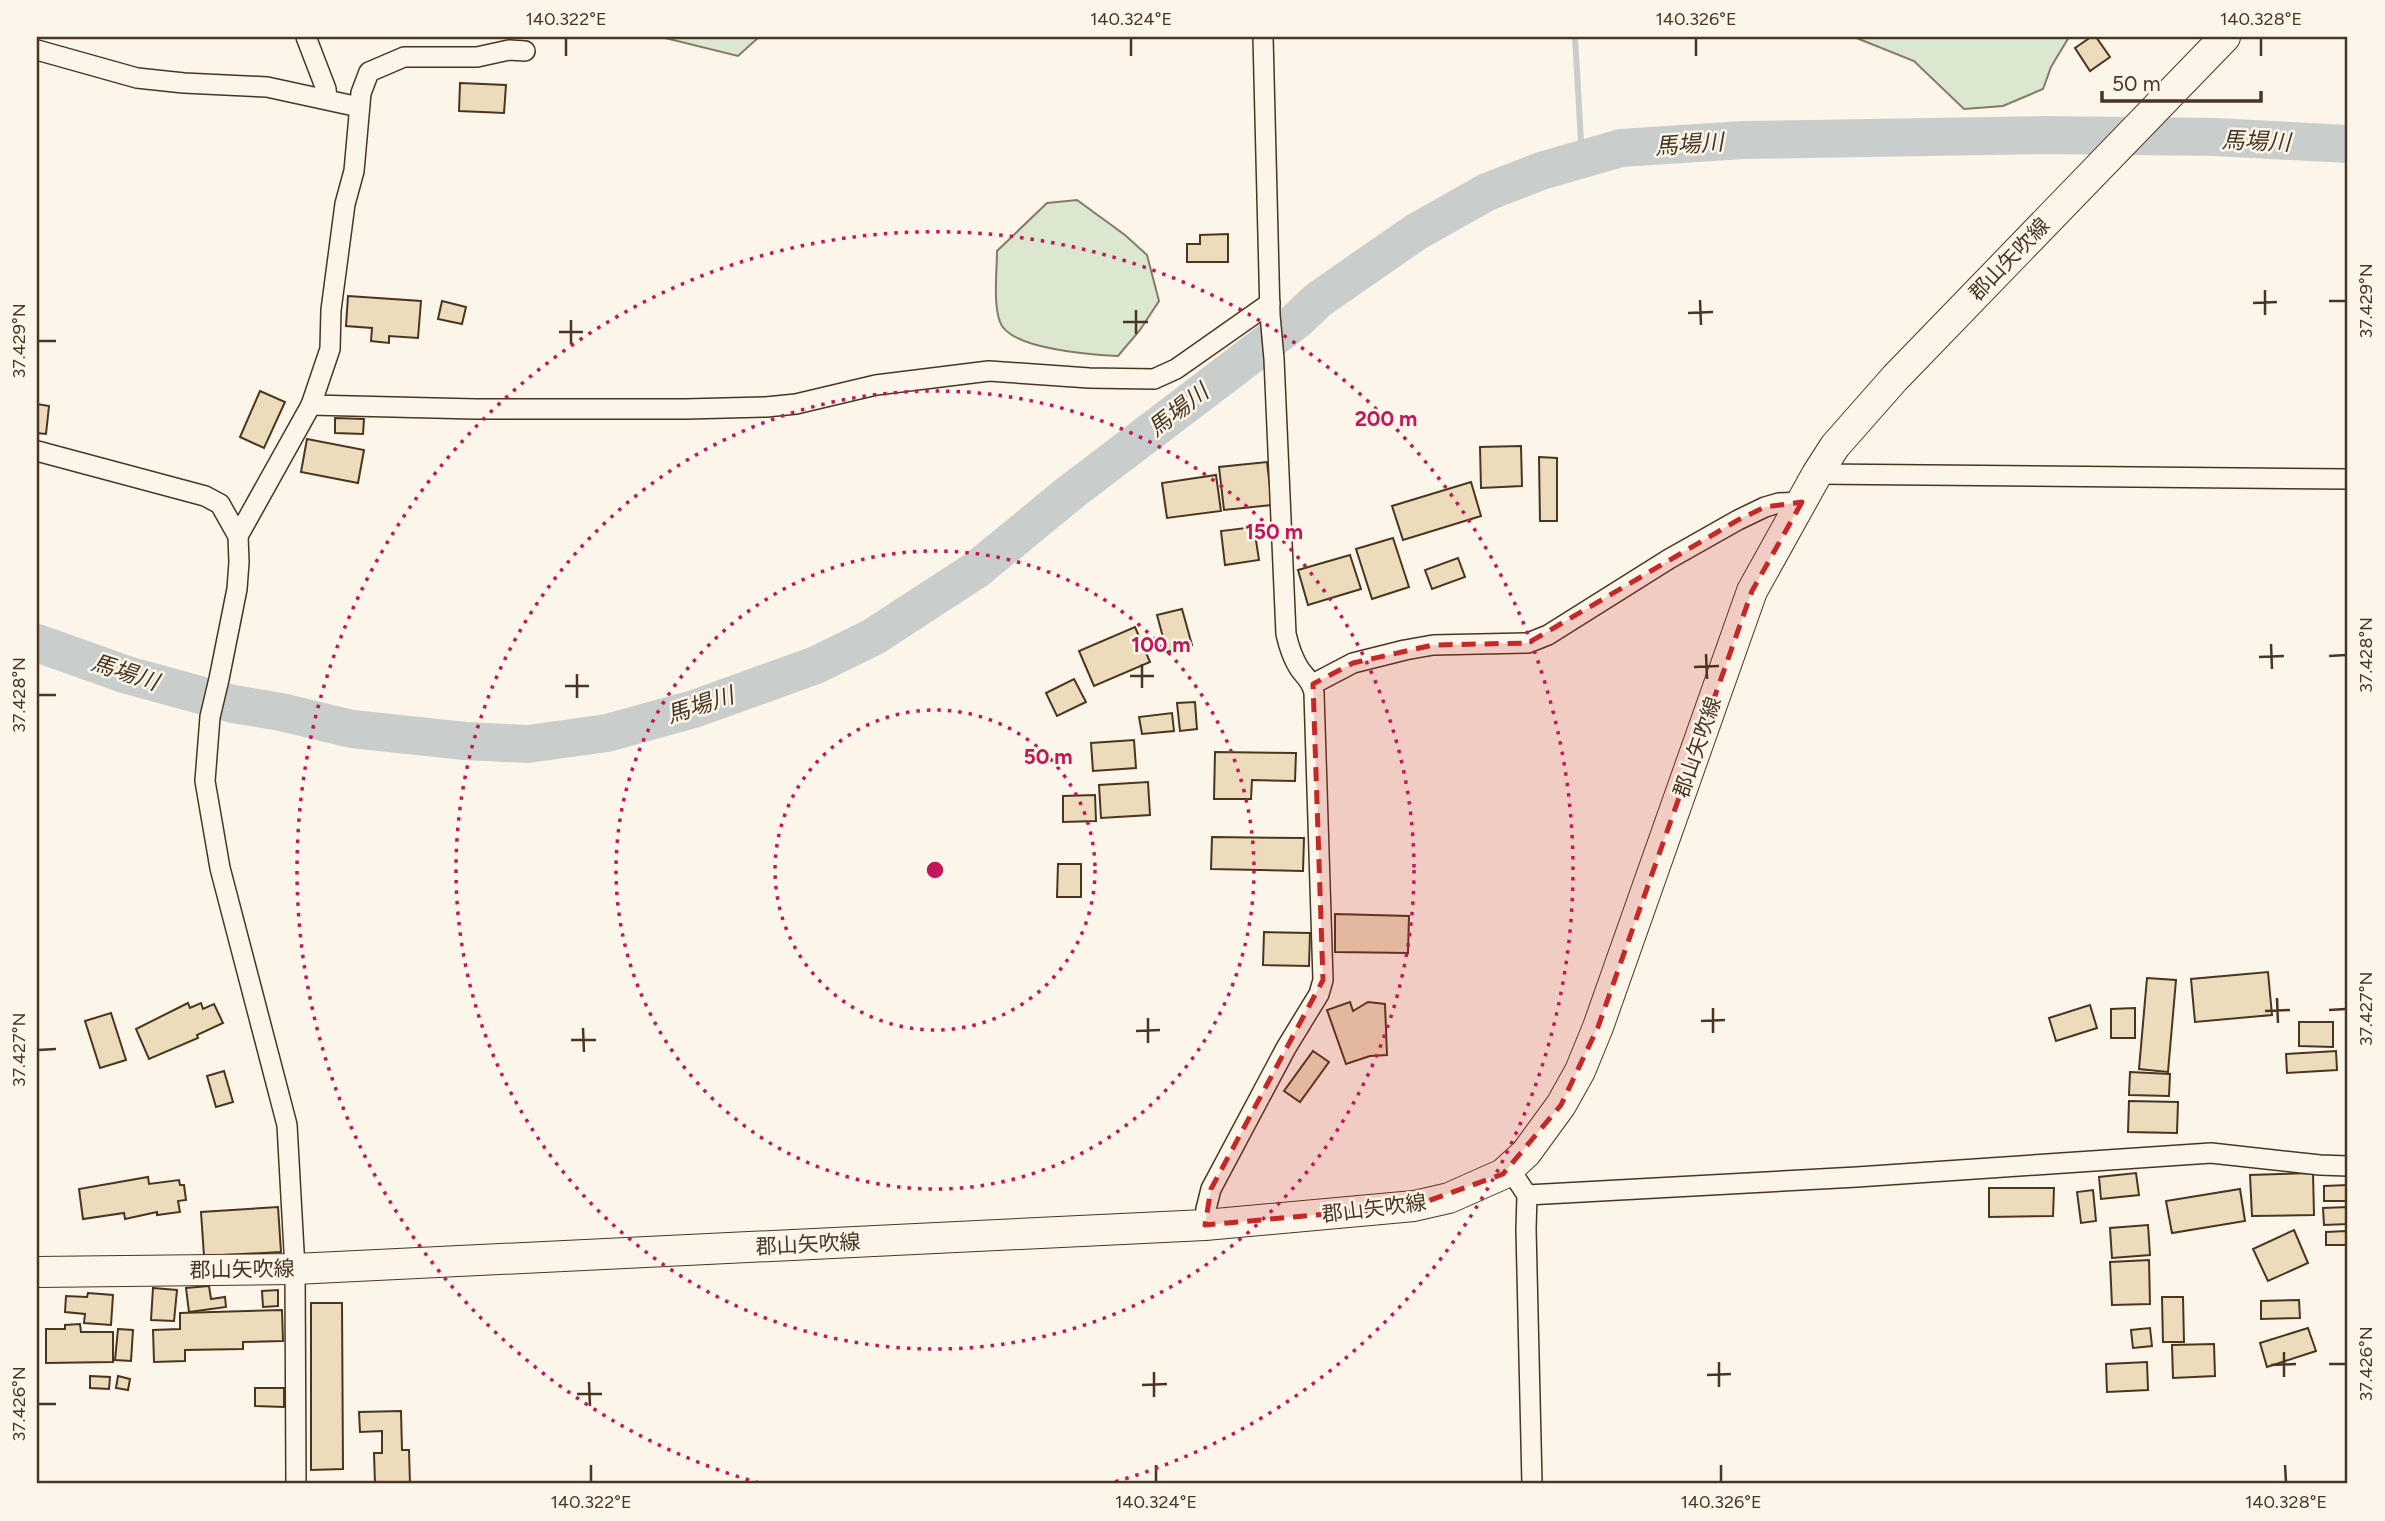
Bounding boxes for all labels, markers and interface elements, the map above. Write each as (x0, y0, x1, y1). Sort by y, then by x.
text: 140.322°E (525, 8, 607, 30)
text: 140.324°E (1090, 8, 1172, 30)
text: 140.326°E (1655, 8, 1737, 30)
text: 140.328°E (2220, 8, 2302, 30)
scale bar (2102, 60, 2261, 104)
text: 50 m (2112, 71, 2161, 96)
water label: 馬場川 (2221, 126, 2294, 156)
water label: 馬場川 (1654, 127, 1727, 160)
street label: 郡山矢吹線 (1964, 213, 2054, 305)
text: 37.429°N (2355, 263, 2377, 339)
text: 37.429°N (8, 303, 30, 379)
water label: 馬場川 (1142, 376, 1216, 442)
text: 200 m (1355, 406, 1417, 431)
text: 150 m (1245, 519, 1303, 544)
text: 37.428°N (2355, 617, 2377, 693)
text: 100 m (1131, 632, 1191, 657)
water label: 馬場川 (88, 648, 165, 697)
text: 37.428°N (8, 657, 30, 733)
water label: 馬場川 (663, 680, 740, 729)
street label: 郡山矢吹線 (1668, 693, 1726, 801)
text: 50 m (1023, 744, 1073, 769)
centre of rings (923, 858, 947, 882)
text: 37.427°N (2355, 972, 2377, 1046)
text: 37.427°N (8, 1013, 30, 1087)
street label: 郡山矢吹線 (1320, 1189, 1428, 1227)
street label: 郡山矢吹線 (755, 1229, 861, 1259)
street label: 郡山矢吹線 (189, 1256, 295, 1282)
text: 37.426°N (2355, 1326, 2377, 1402)
text: 37.426°N (8, 1366, 30, 1442)
text: 140.322°E (550, 1491, 632, 1513)
text: 140.324°E (1115, 1491, 1197, 1513)
text: 140.326°E (1680, 1491, 1762, 1513)
text: 140.328°E (2245, 1491, 2327, 1513)

